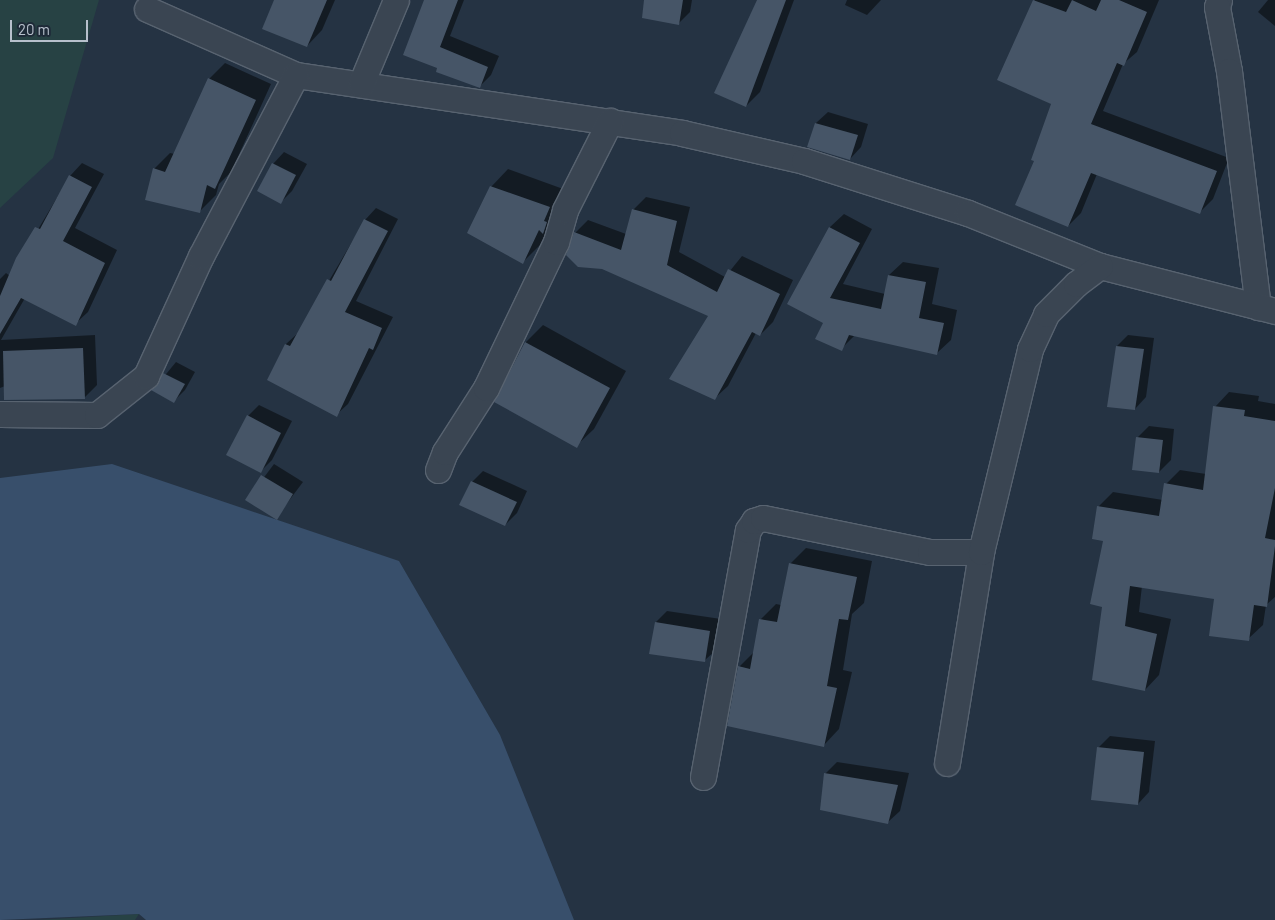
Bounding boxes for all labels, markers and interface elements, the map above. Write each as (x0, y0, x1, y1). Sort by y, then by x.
scale bar (12, 10, 90, 42)
text: 20 m (18, 20, 50, 38)

